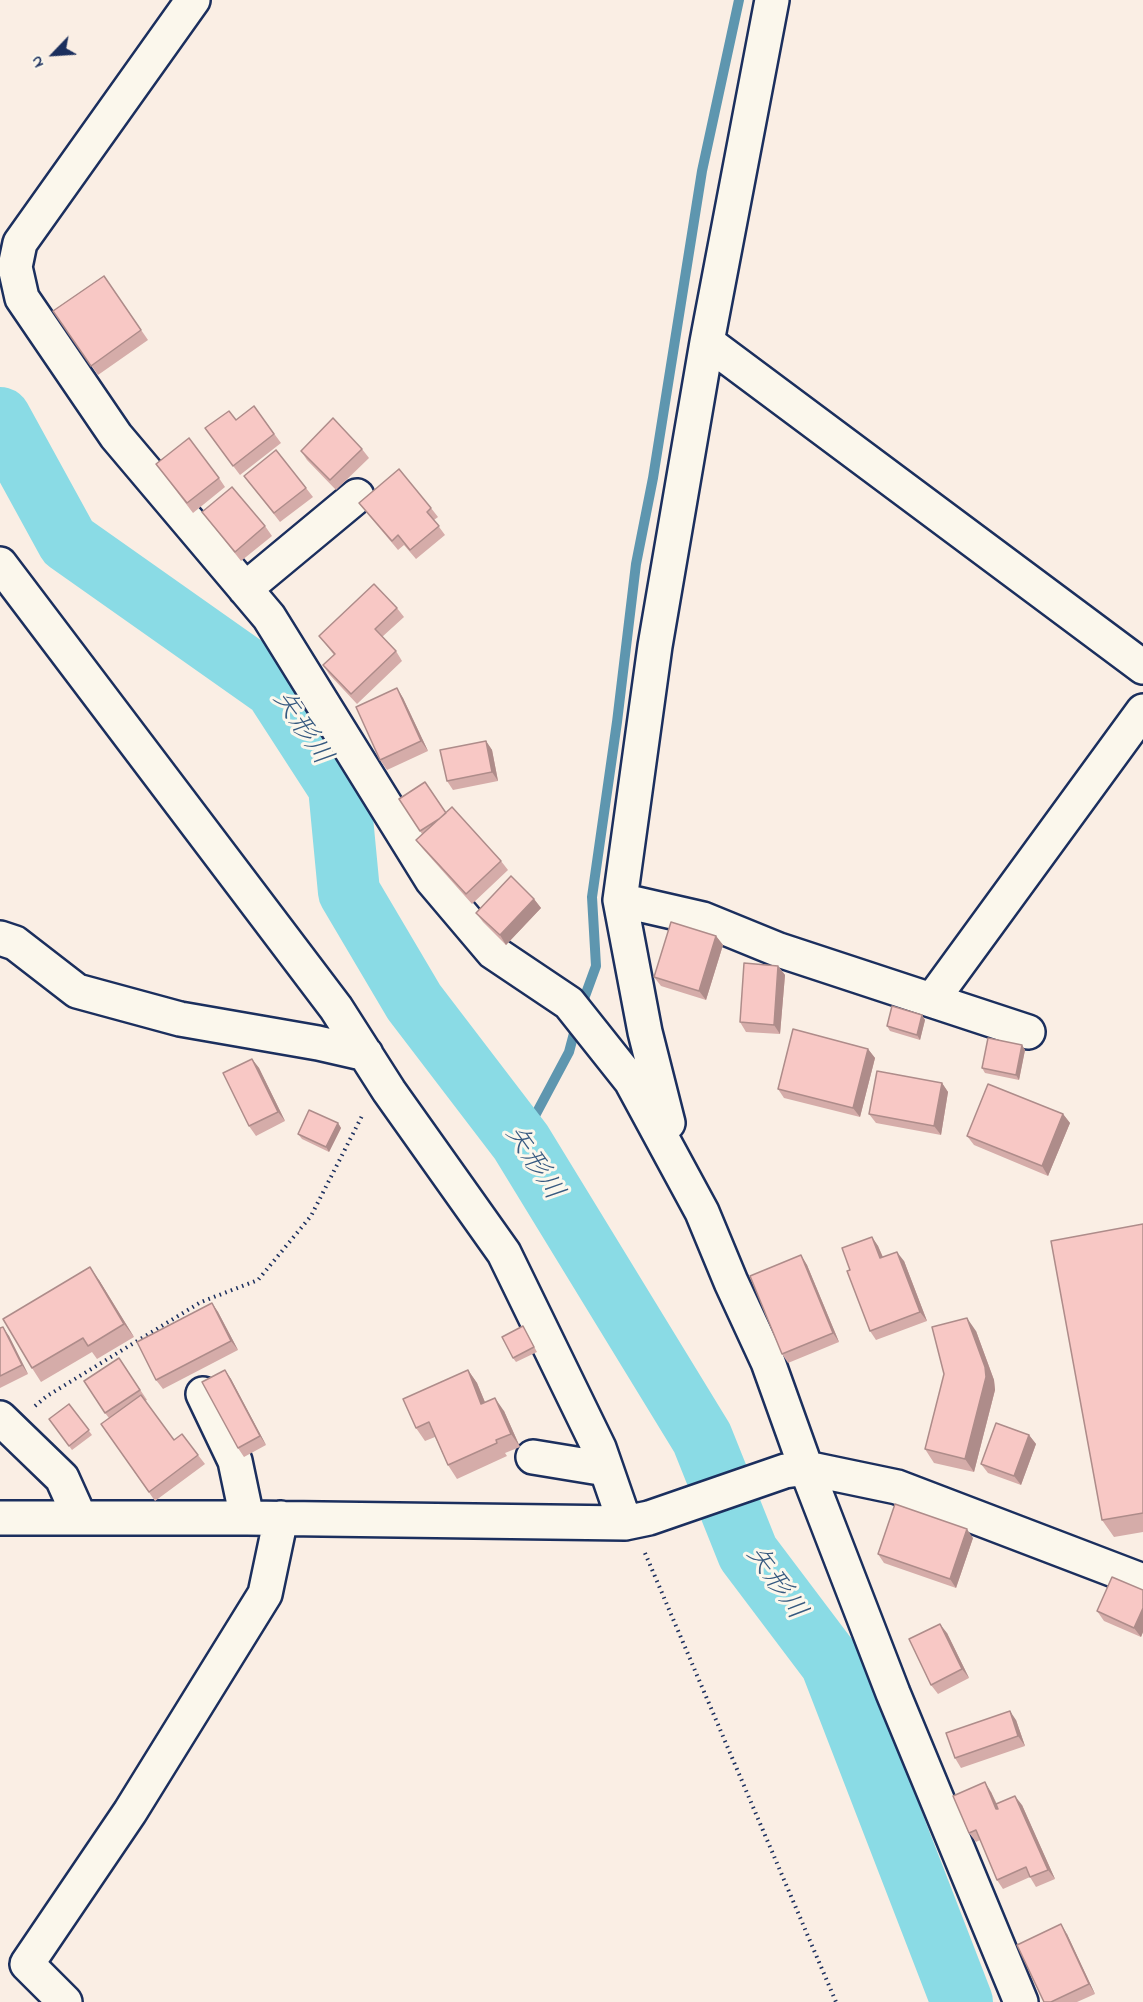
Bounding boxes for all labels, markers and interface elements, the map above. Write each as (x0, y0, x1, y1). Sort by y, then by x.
north arrow (24, 24, 84, 84)
text: N (25, 52, 51, 72)
water label: 矢形川 (263, 685, 337, 773)
water label: 矢形川 (495, 1120, 569, 1208)
water label: 矢形川 (736, 1540, 812, 1628)

